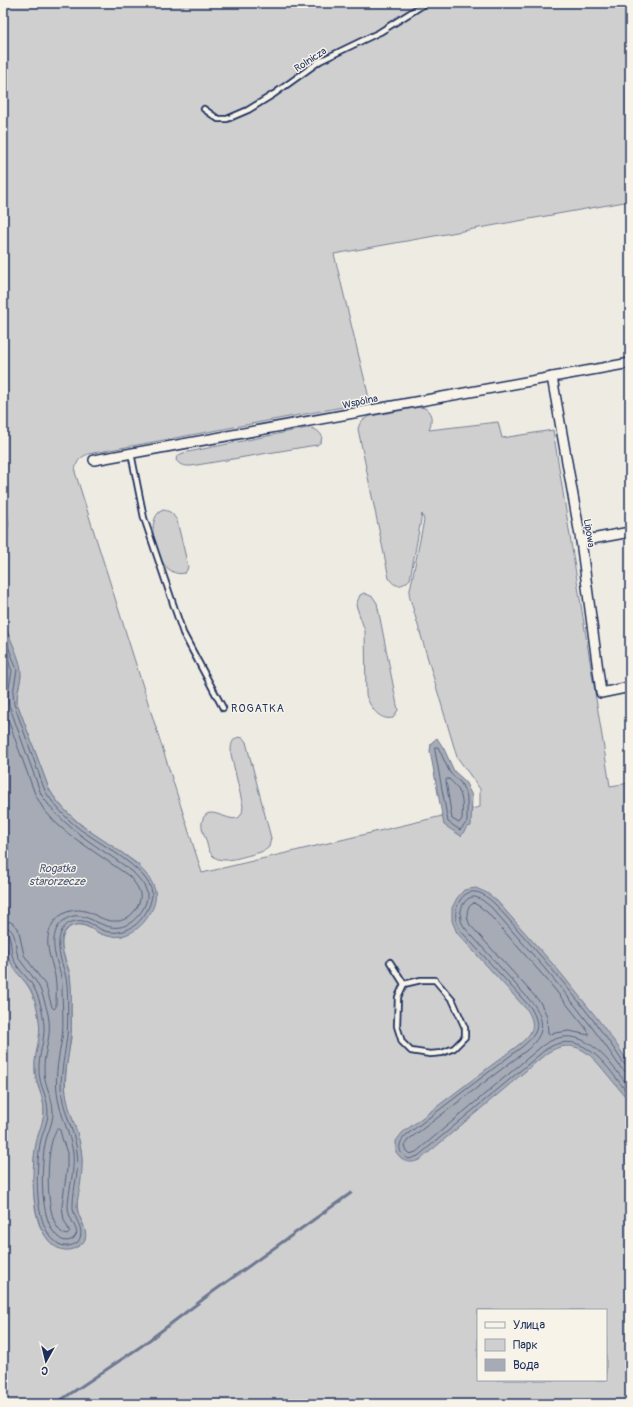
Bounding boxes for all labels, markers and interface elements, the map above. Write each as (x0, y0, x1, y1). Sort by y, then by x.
street label: Rolnicza (292, 45, 329, 75)
street label: Wspólna (341, 392, 379, 412)
street label: Lipowa (581, 518, 597, 549)
district label: ROGATKA (231, 702, 285, 715)
water label: Rogatka starorzecze (29, 862, 87, 888)
legend (477, 1309, 607, 1381)
text: Улица (513, 1318, 545, 1333)
text: Парк (513, 1338, 538, 1353)
north arrow (26, 1341, 66, 1381)
text: Вода (513, 1358, 539, 1373)
text: С (40, 1363, 49, 1377)

